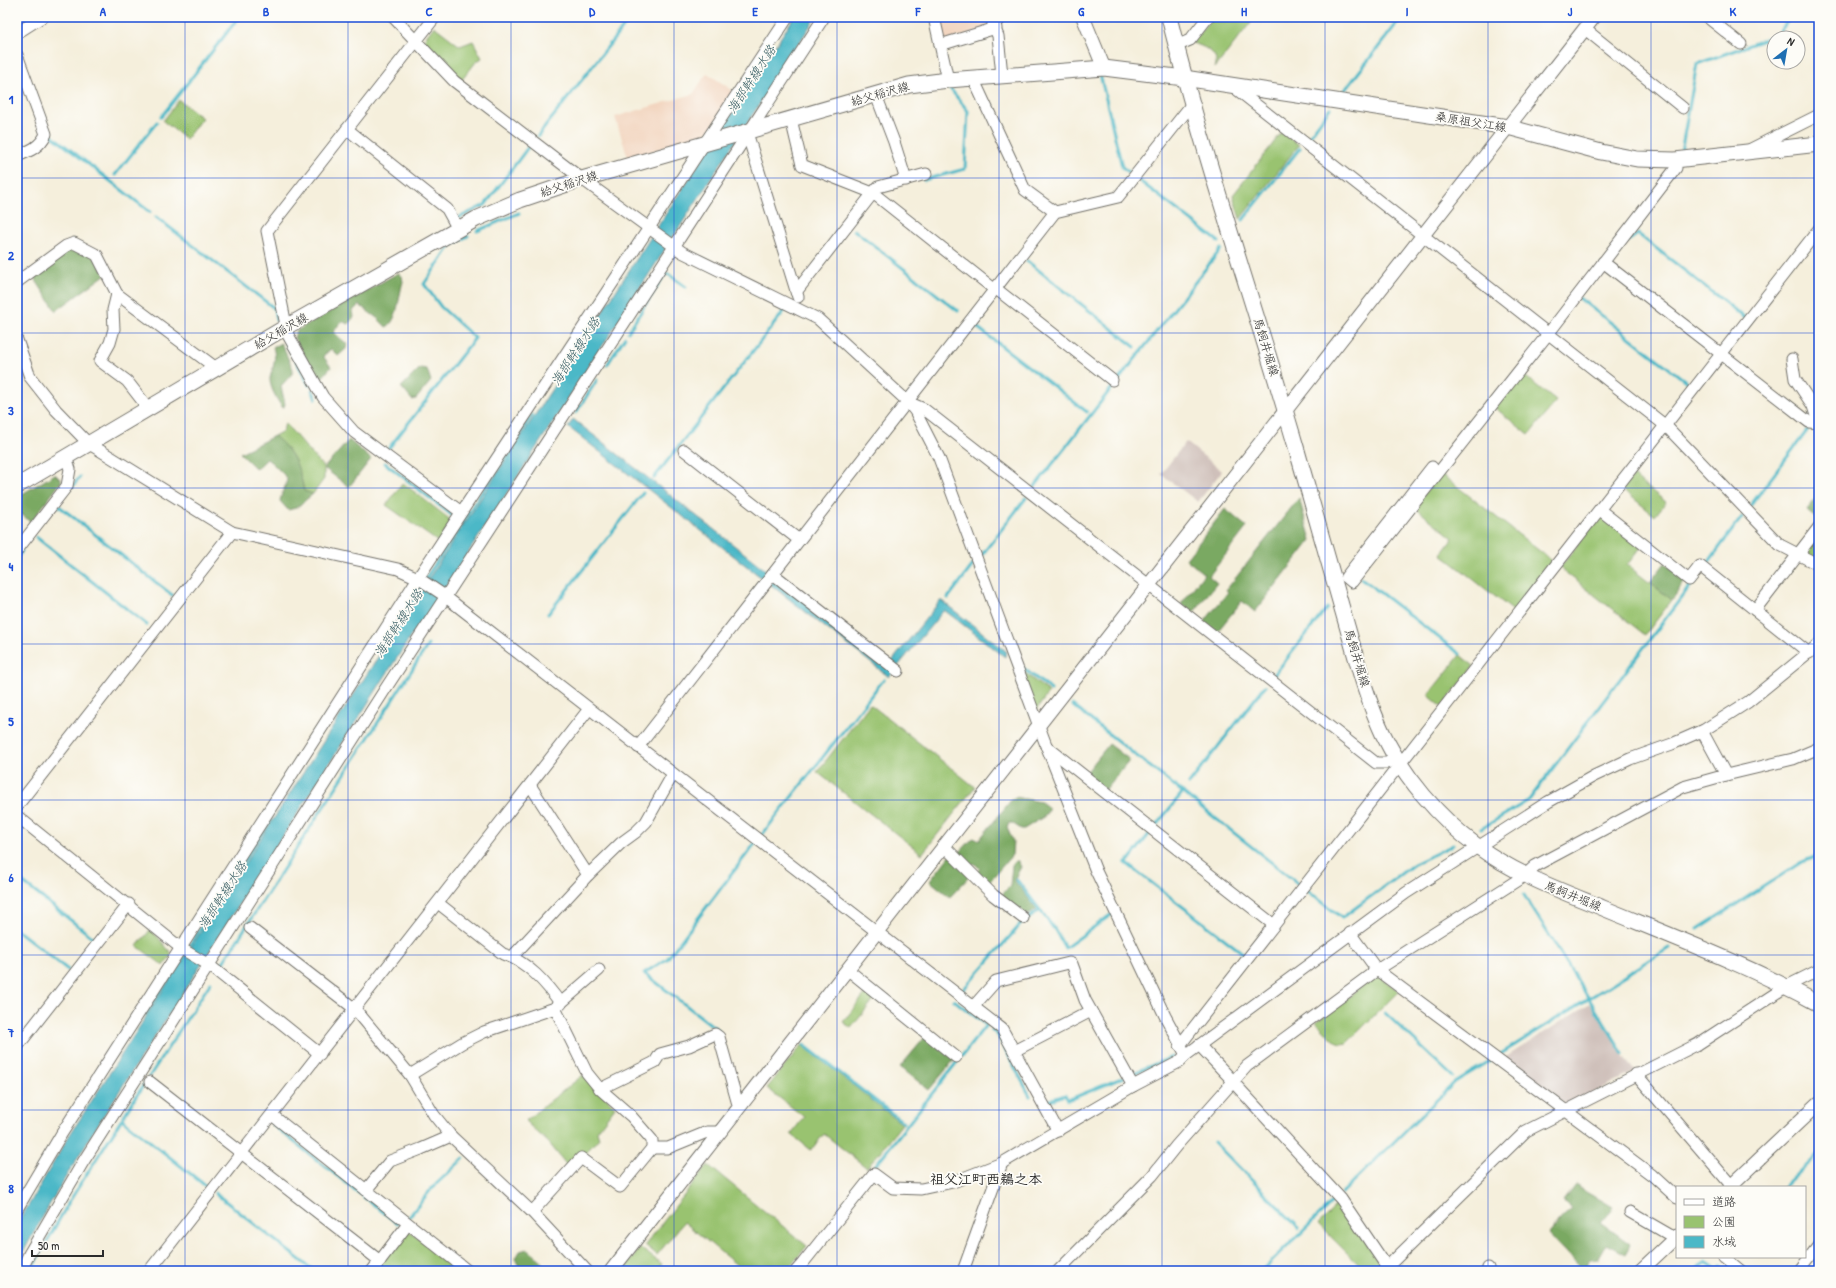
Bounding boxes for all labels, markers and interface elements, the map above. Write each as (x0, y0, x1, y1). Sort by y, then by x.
text: A (100, 2, 107, 20)
text: B (263, 2, 270, 20)
text: C (425, 2, 433, 20)
text: D (589, 2, 596, 20)
text: E (752, 2, 758, 20)
text: F (915, 2, 922, 20)
text: G (1078, 2, 1085, 20)
text: H (1241, 2, 1247, 20)
text: I (1405, 2, 1409, 20)
text: J (1568, 2, 1573, 20)
text: K (1730, 2, 1737, 20)
north arrow (1766, 30, 1806, 70)
text: N (1785, 34, 1797, 49)
water label: 海部幹線水路 (722, 41, 780, 117)
street label: 給父稲沢線 (849, 77, 911, 110)
text: 1 (9, 90, 14, 108)
street label: 桑原祖父江線 (1434, 107, 1508, 136)
street label: 給父稲沢線 (538, 166, 600, 201)
text: 2 (8, 246, 15, 264)
street label: 給父稲沢線 (251, 308, 311, 353)
water label: 海部幹線水路 (546, 313, 604, 389)
street label: 馬飼井堀線 (1250, 316, 1283, 378)
text: 3 (8, 401, 14, 419)
text: 4 (9, 557, 14, 575)
water label: 海部幹線水路 (369, 585, 427, 661)
street label: 馬飼井堀線 (1341, 627, 1374, 689)
text: 5 (8, 712, 14, 730)
water label: 海部幹線水路 (193, 857, 251, 933)
text: 6 (8, 868, 14, 886)
street label: 馬飼井堀線 (1542, 876, 1604, 915)
text: 7 (7, 1023, 15, 1041)
district label: 祖父江町西鵜之本 (930, 1169, 1042, 1188)
text: 8 (8, 1179, 14, 1197)
legend (1676, 1186, 1806, 1258)
text: 道路 (1712, 1193, 1736, 1210)
text: 公園 (1712, 1213, 1736, 1230)
scale bar (32, 1232, 103, 1258)
text: 水域 (1712, 1233, 1736, 1250)
text: 50 m (38, 1237, 59, 1254)

